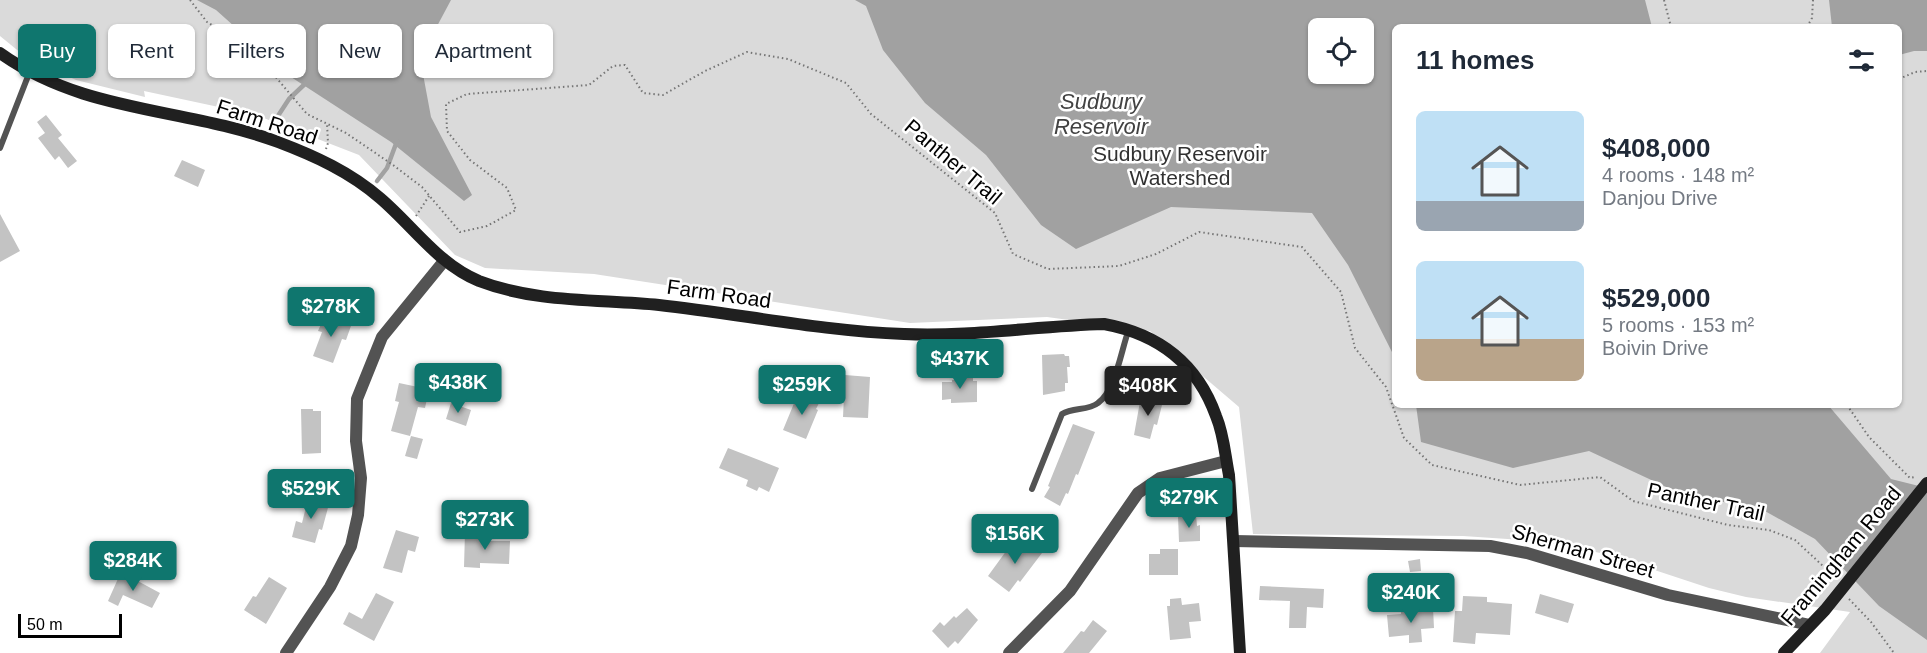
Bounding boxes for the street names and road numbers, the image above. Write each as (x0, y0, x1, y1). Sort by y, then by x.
street label: Farm Road (214, 94, 321, 149)
street label: Panther Trail (900, 115, 1006, 209)
street label: Farm Road (665, 275, 773, 312)
street label: Panther Trail (1645, 478, 1767, 525)
street label: Framingham Road (1776, 482, 1905, 630)
street label: Sherman Street (1509, 519, 1657, 582)

